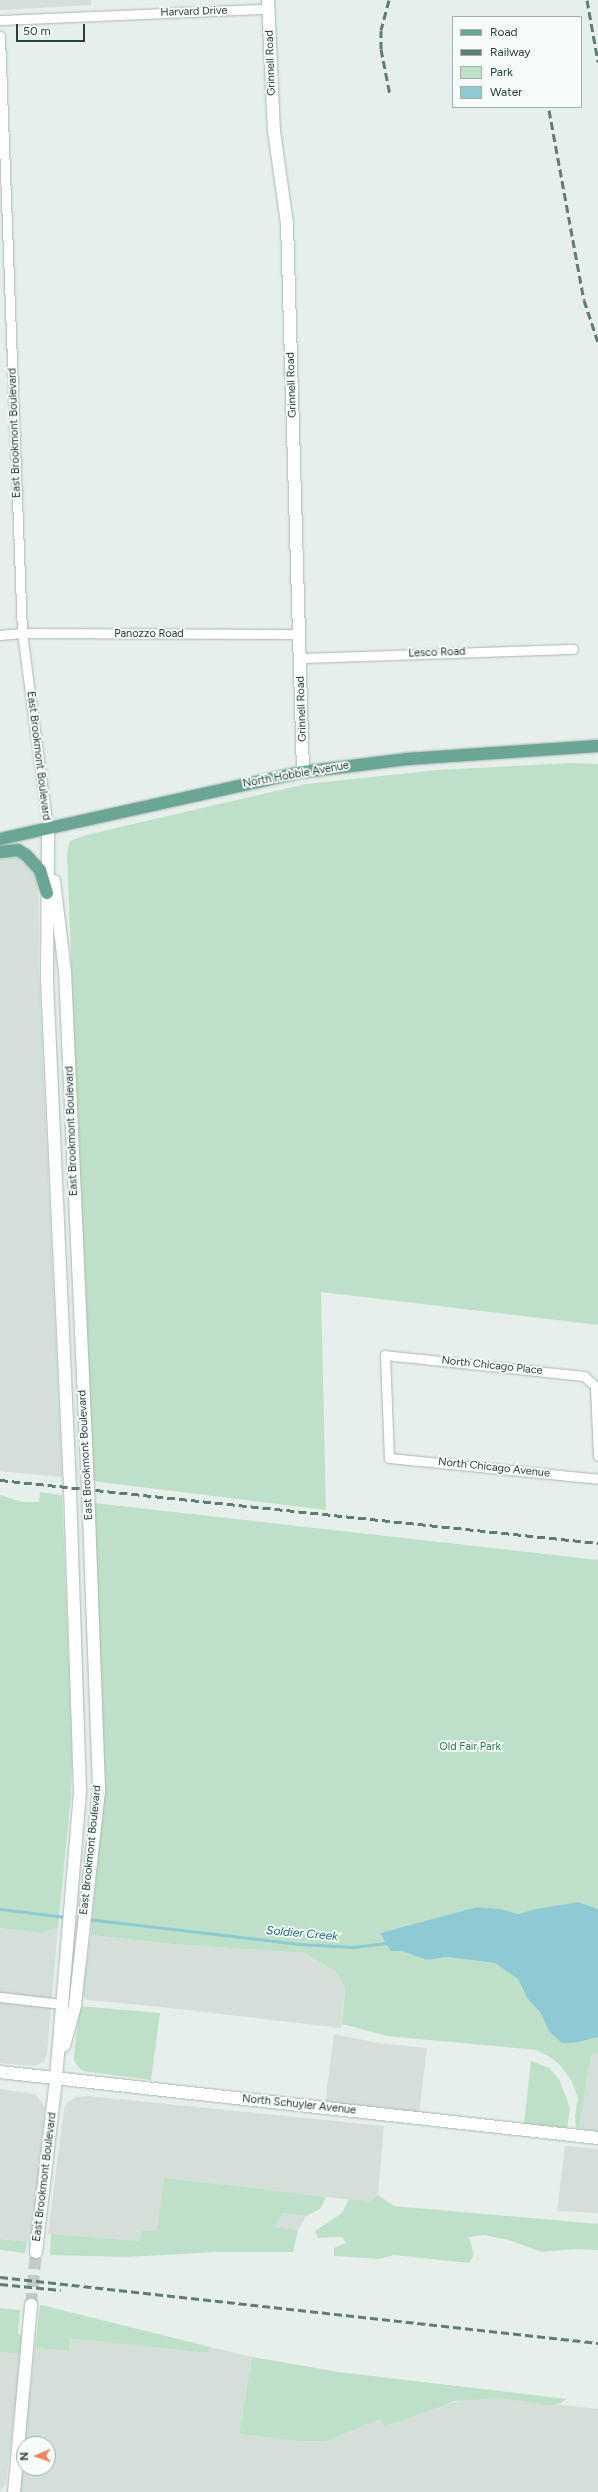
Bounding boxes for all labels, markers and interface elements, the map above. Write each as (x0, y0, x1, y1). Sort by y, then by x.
street label: Harvard Drive (160, 4, 228, 20)
scale bar (18, 16, 87, 42)
legend (452, 16, 582, 108)
text: 50 m (23, 24, 51, 38)
text: Road (490, 25, 518, 39)
street label: Grinnell Road (263, 30, 279, 96)
text: Railway (490, 45, 531, 59)
text: Park (490, 65, 513, 79)
text: Water (490, 85, 522, 99)
street label: Grinnell Road (284, 352, 300, 418)
street label: East Brookmont Boulevard (6, 368, 24, 498)
street label: Panozzo Road (114, 627, 184, 641)
street label: Lesco Road (408, 645, 466, 661)
street label: Grinnell Road (294, 676, 310, 742)
street label: East Brookmont Boulevard (24, 691, 52, 821)
street label: North Hobbie Avenue (242, 759, 350, 791)
street label: East Brookmont Boulevard (63, 1066, 81, 1196)
street label: North Chicago Place (441, 1354, 543, 1378)
street label: East Brookmont Boulevard (76, 1390, 96, 1520)
street label: North Chicago Avenue (437, 1456, 551, 1480)
park label: Old Fair Park (439, 1740, 501, 1754)
street label: East Brookmont Boulevard (78, 1785, 104, 1915)
water label: Soldier Creek (265, 1924, 339, 1944)
street label: North Schuyler Avenue (241, 2092, 357, 2118)
street label: East Brookmont Boulevard (31, 2112, 59, 2242)
north arrow (16, 2436, 56, 2476)
text: N (18, 2452, 31, 2461)

